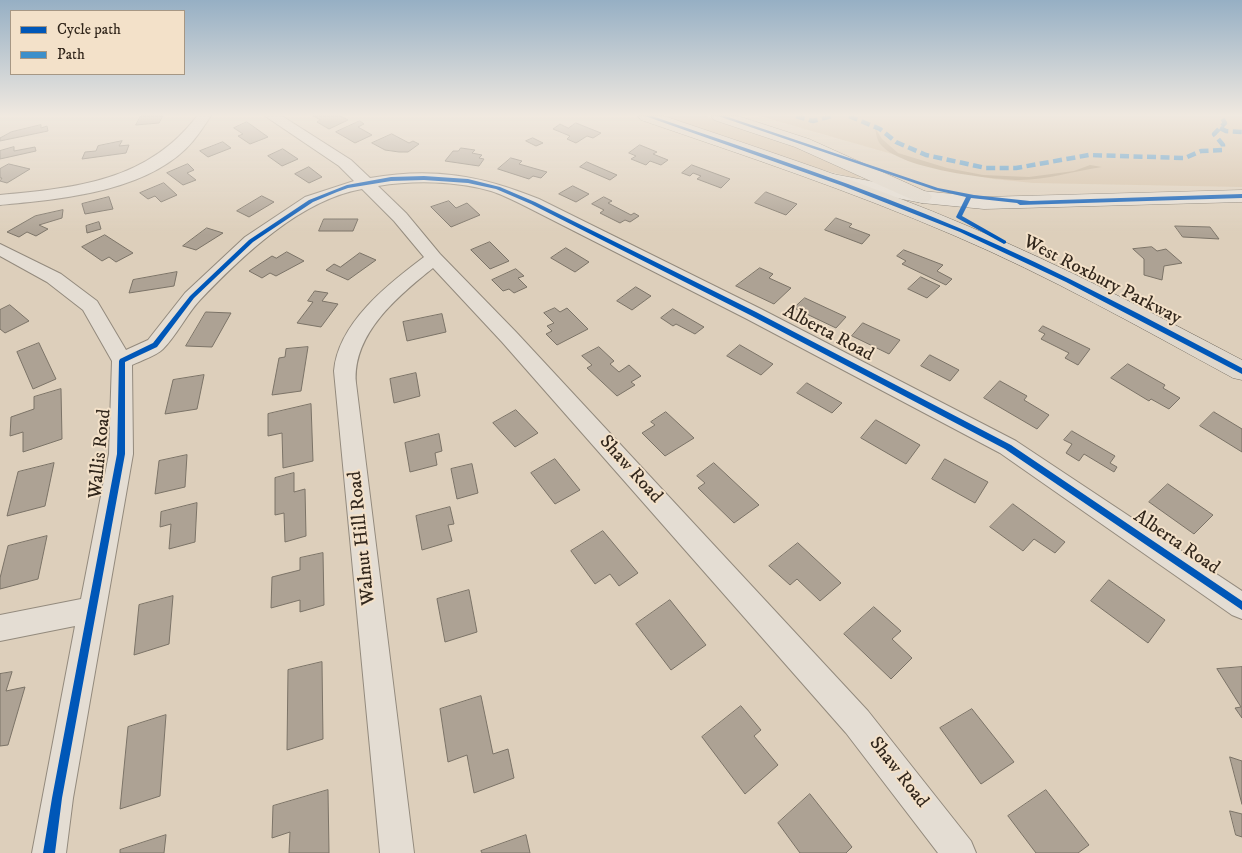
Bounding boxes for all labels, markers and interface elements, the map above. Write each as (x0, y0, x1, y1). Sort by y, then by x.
legend (10, 10, 185, 75)
text: Cycle path (57, 20, 121, 39)
text: Path (57, 45, 85, 64)
street label: West Roxbury Parkway (1019, 231, 1185, 331)
street label: Alberta Road (779, 301, 877, 367)
street label: Wallis Road (85, 408, 117, 500)
street label: Shaw Road (594, 431, 666, 509)
street label: Walnut Hill Road (345, 470, 381, 606)
street label: Alberta Road (1128, 506, 1224, 580)
street label: Shaw Road (863, 733, 933, 813)

